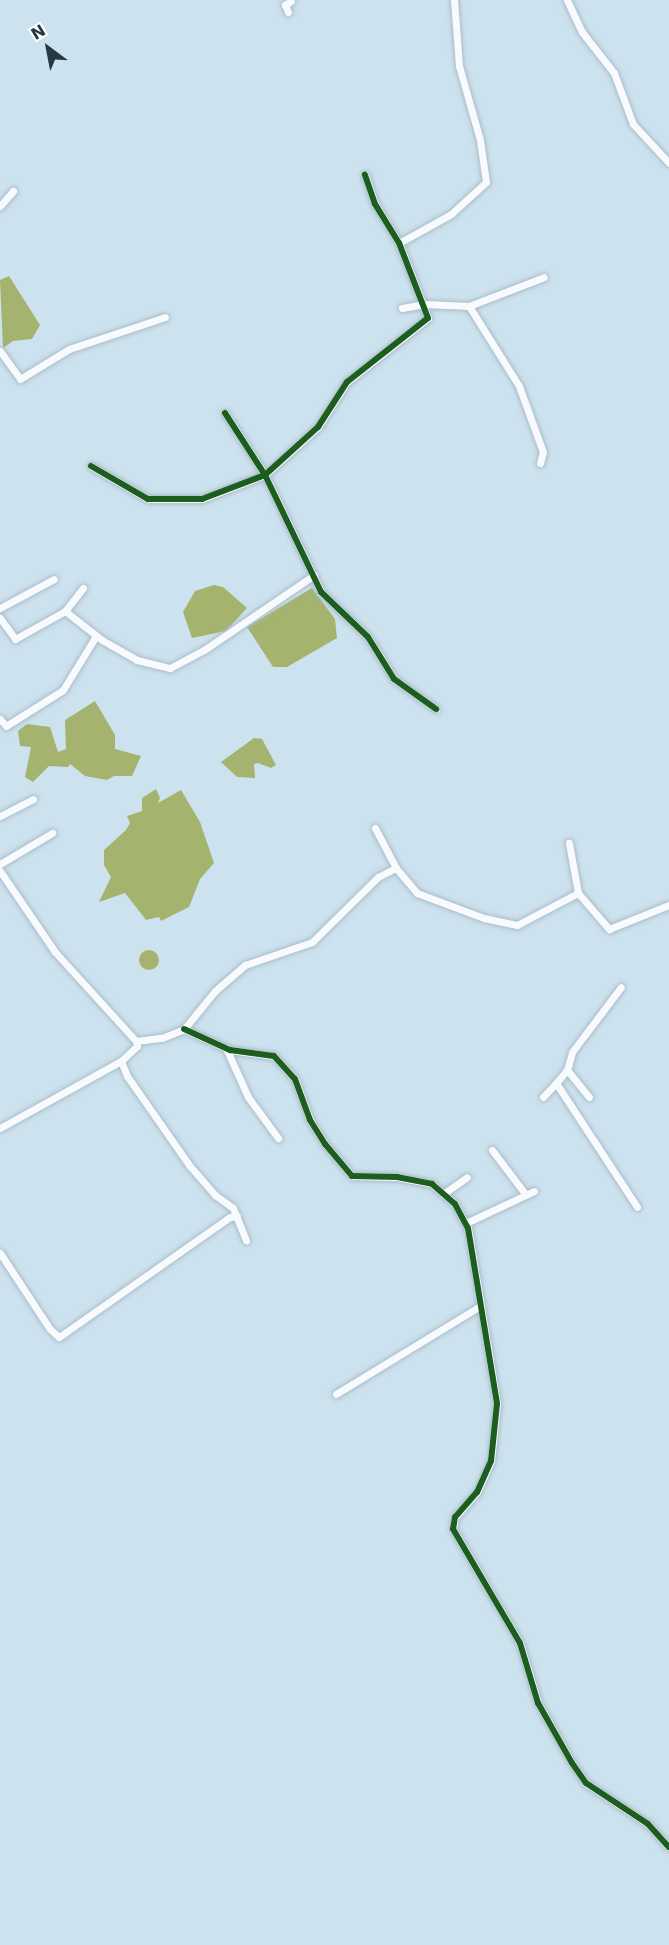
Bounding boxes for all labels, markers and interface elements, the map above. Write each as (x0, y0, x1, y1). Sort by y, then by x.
north arrow (18, 18, 78, 78)
text: N (27, 21, 49, 44)

